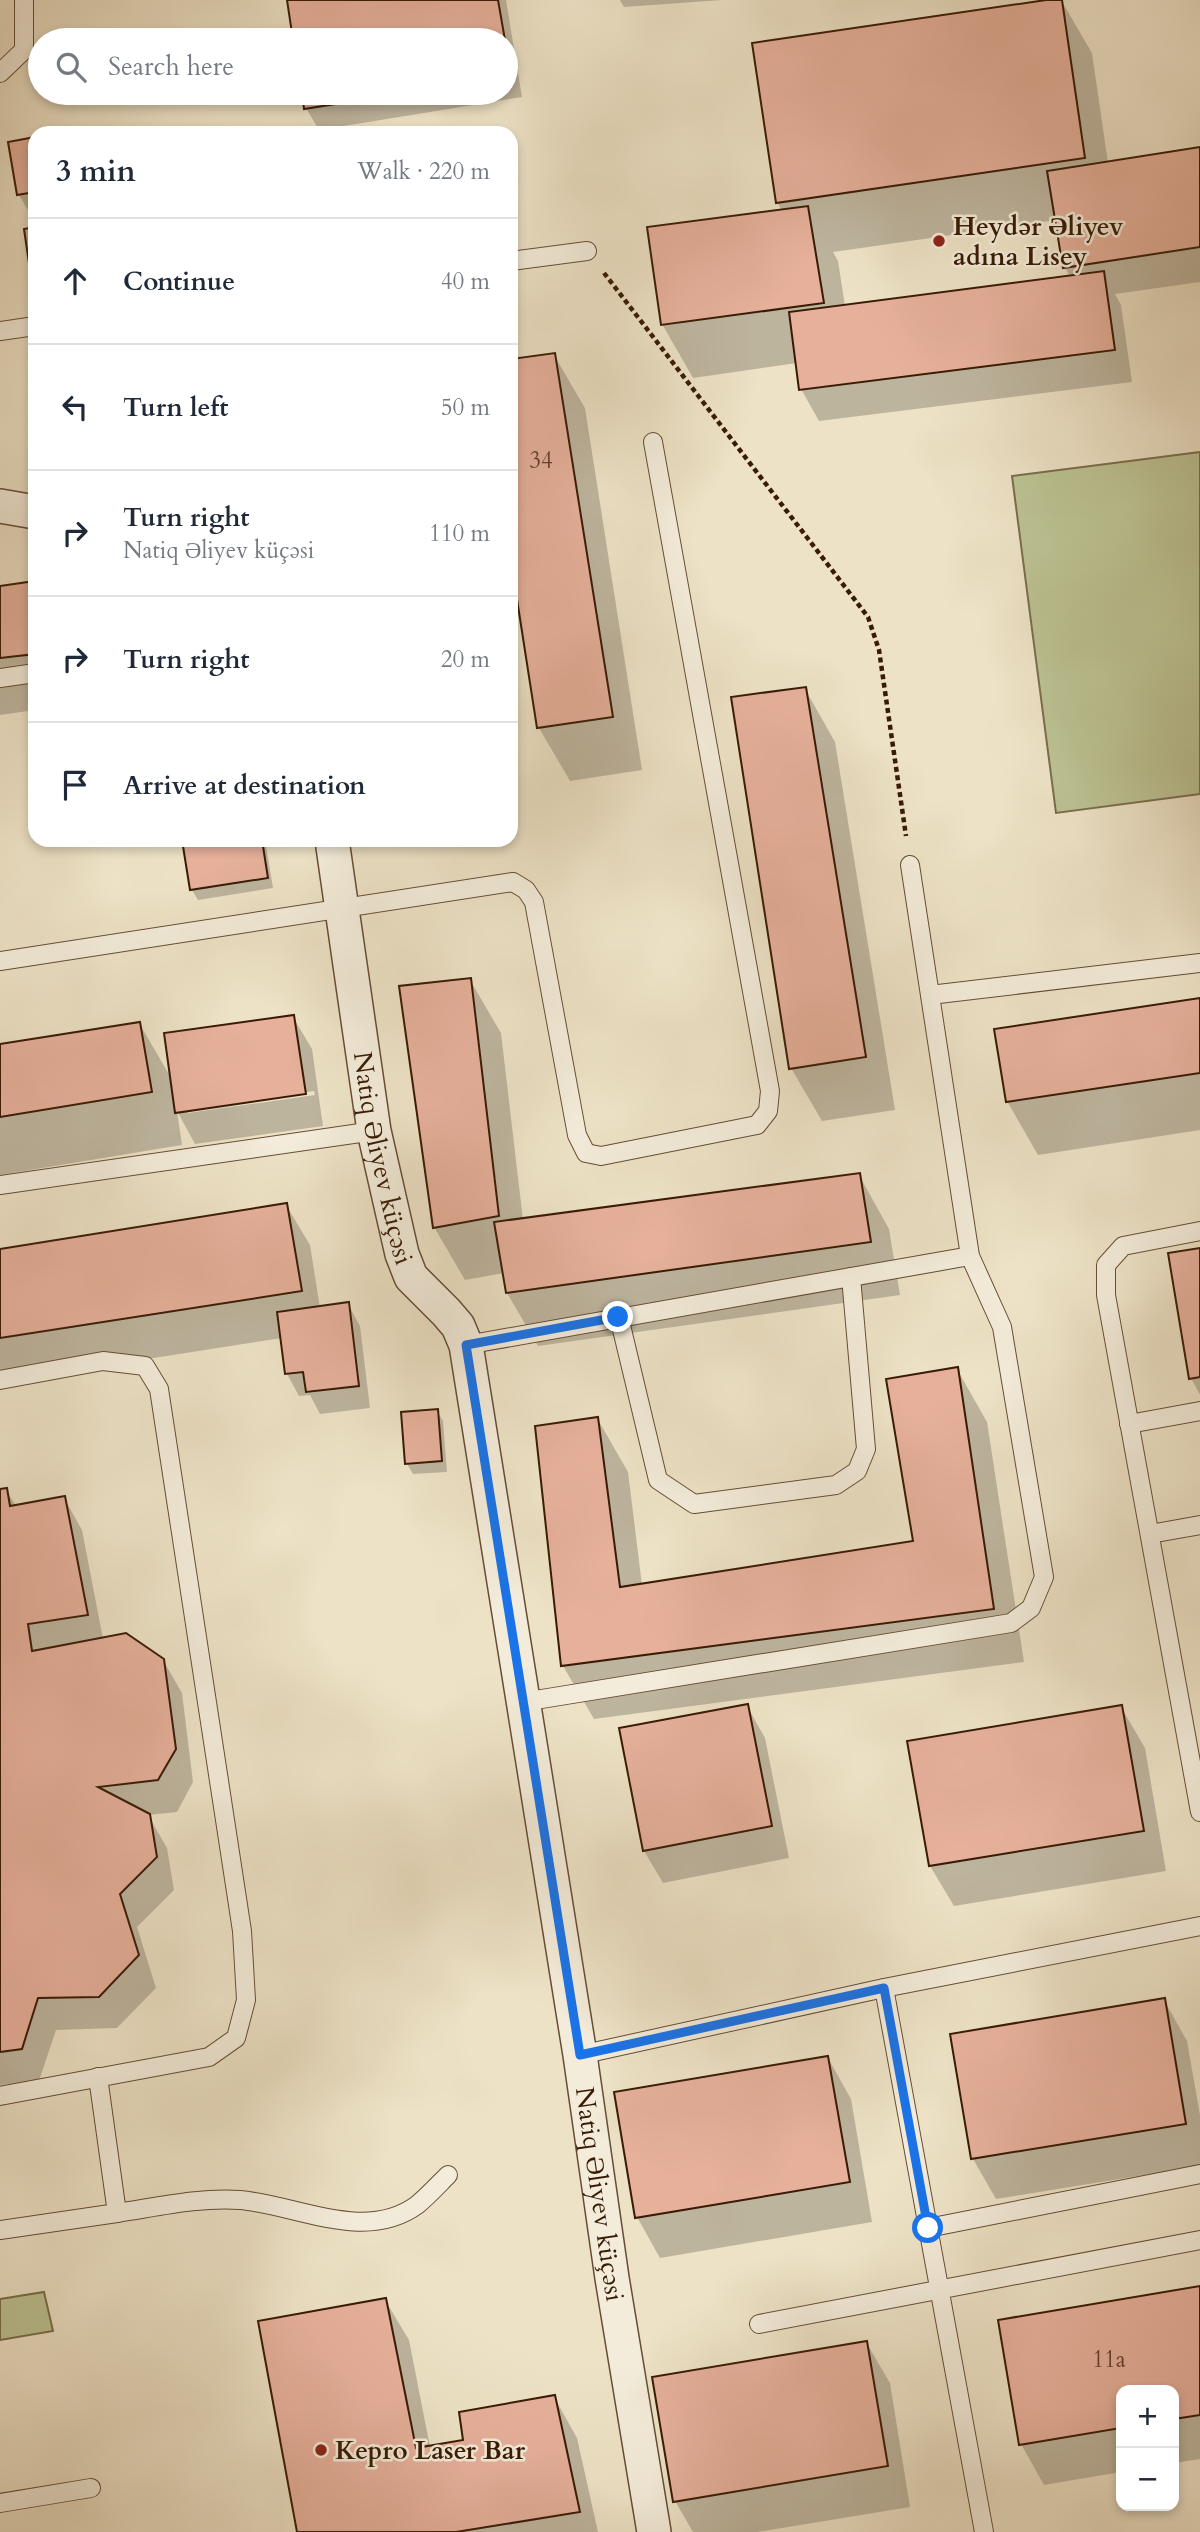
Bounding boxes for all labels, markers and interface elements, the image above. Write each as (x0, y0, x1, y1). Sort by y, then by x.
search box (28, 28, 518, 105)
icon: search (52, 48, 90, 86)
text: Search here (108, 49, 234, 84)
text: 3 min (56, 151, 136, 192)
text: Walk · 220 m (357, 156, 490, 187)
place label: Heydər Əliyev adına Lisey (953, 209, 1124, 274)
marker: Heydər Əliyev adına Lisey (931, 233, 947, 249)
icon: ahead (56, 262, 94, 300)
text: Continue (123, 264, 235, 299)
text: 40 m (441, 266, 490, 297)
icon: left (56, 388, 94, 426)
text: Turn left (123, 390, 228, 425)
text: 50 m (441, 392, 490, 423)
house number: 34 (529, 445, 553, 476)
text: Turn right (123, 500, 250, 535)
icon: right (56, 514, 94, 552)
text: 110 m (429, 518, 490, 549)
text: Natiq Əliyev küçəsi (123, 535, 314, 566)
icon: right (56, 640, 94, 678)
text: Turn right (123, 642, 250, 677)
text: 20 m (441, 644, 490, 675)
icon: arrive (56, 766, 94, 804)
text: Arrive at destination (123, 768, 366, 803)
street label: Natiq Əliyev küçəsi (345, 1049, 422, 1270)
route end (602, 1301, 633, 1332)
street label: Natiq Əliyev küçəsi (567, 2085, 633, 2304)
route start (912, 2212, 943, 2243)
house number: 11a (1092, 2344, 1126, 2375)
map controls (1116, 2385, 1179, 2511)
button: + (1116, 2385, 1179, 2448)
place label: Kepro Laser Bar (335, 2433, 526, 2468)
marker: Kepro Laser Bar (313, 2442, 329, 2458)
button: − (1116, 2448, 1179, 2511)

